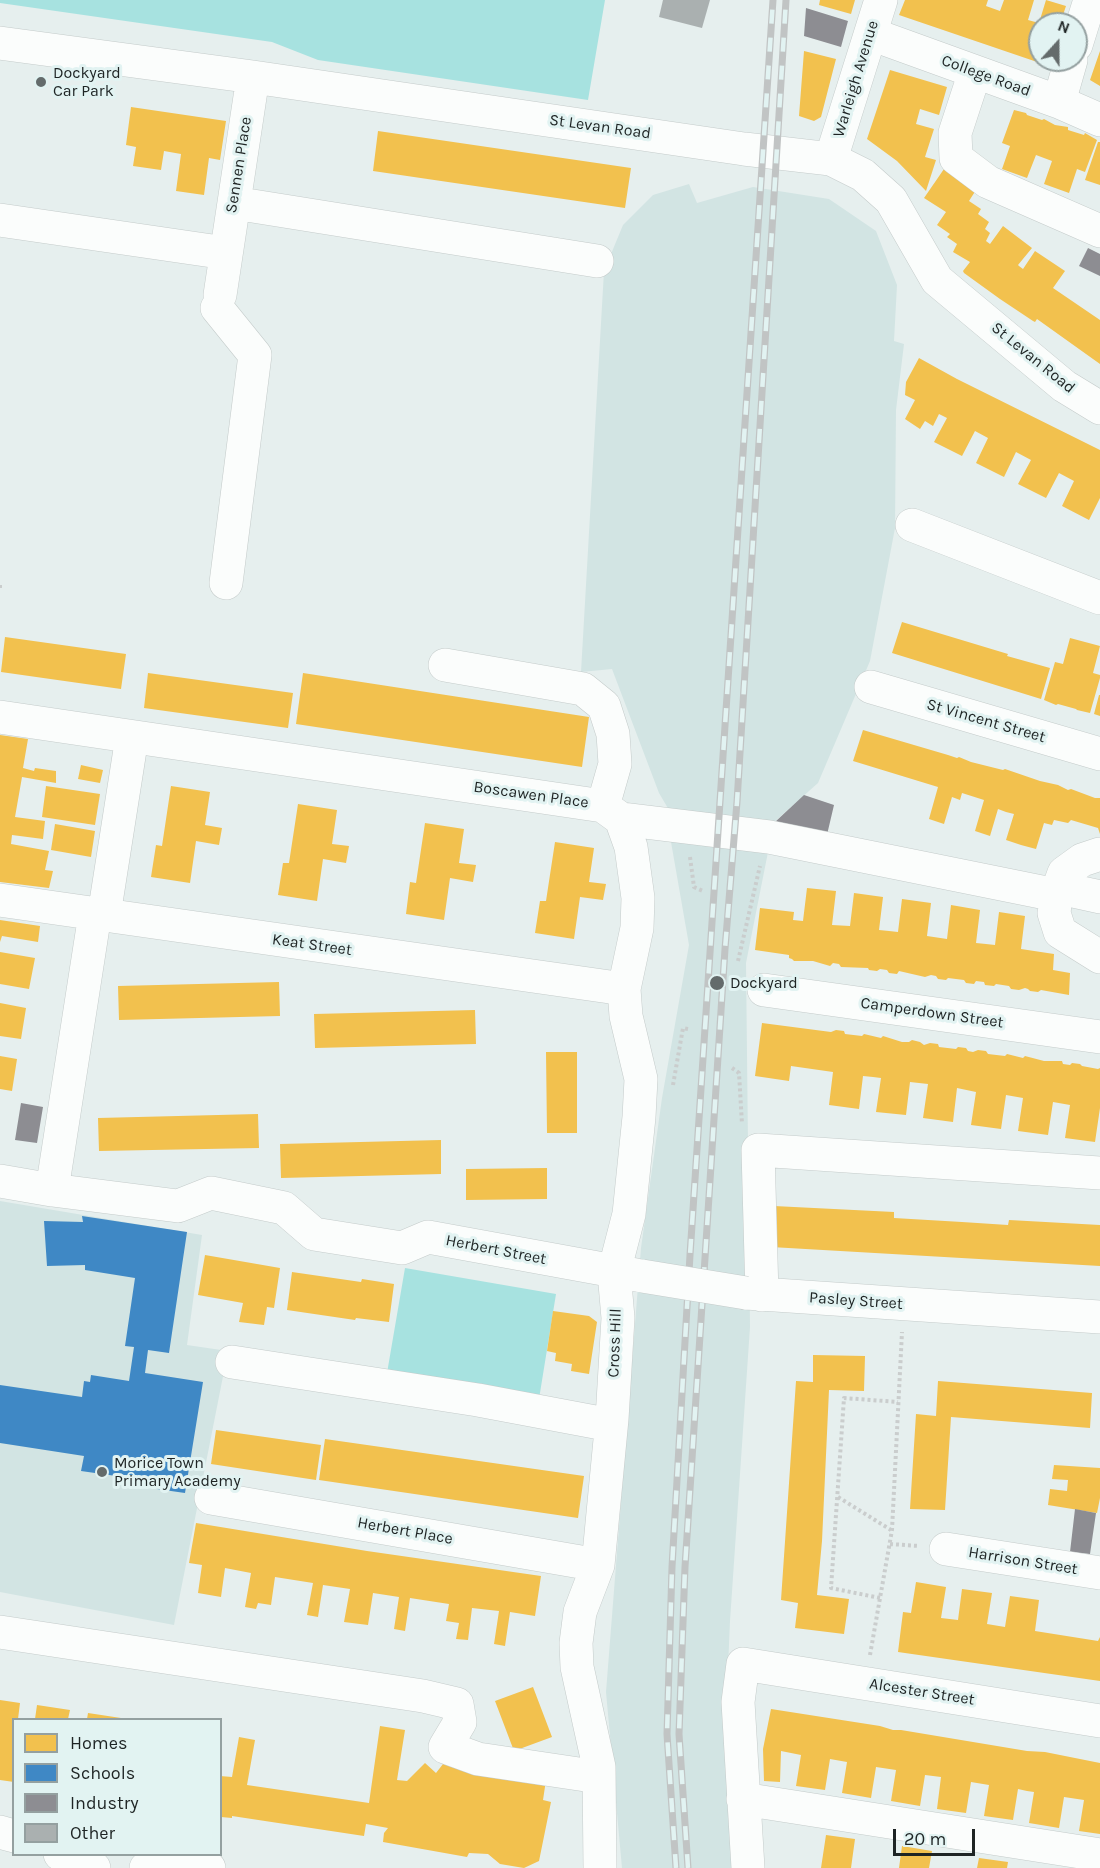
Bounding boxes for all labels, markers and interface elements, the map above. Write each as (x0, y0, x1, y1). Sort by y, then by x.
north arrow (1028, 12, 1088, 72)
text: N (1055, 16, 1073, 38)
street label: Warleigh Avenue (829, 18, 883, 140)
street label: College Road (939, 51, 1033, 101)
place label: Dockyard Car Park (53, 63, 121, 101)
marker: Dockyard Car Park (34, 75, 48, 89)
street label: St Levan Road (548, 110, 652, 144)
street label: Sennen Place (222, 115, 256, 215)
street label: St Levan Road (987, 318, 1079, 398)
street label: St Vincent Street (924, 695, 1048, 747)
street label: Boscawen Place (472, 777, 590, 813)
street label: Keat Street (271, 930, 353, 960)
place label: Dockyard (730, 973, 798, 993)
marker: Dockyard (708, 974, 726, 992)
street label: Camperdown Street (859, 993, 1005, 1033)
street label: Herbert Street (444, 1231, 548, 1269)
street label: Pasley Street (808, 1288, 904, 1314)
street label: Cross Hill (604, 1308, 626, 1378)
place label: Morice Town Primary Academy (114, 1453, 241, 1491)
marker: Morice Town Primary Academy (95, 1465, 109, 1479)
street label: Herbert Place (356, 1513, 454, 1549)
street label: Harrison Street (967, 1543, 1079, 1579)
street label: Alcester Street (868, 1674, 976, 1710)
legend (12, 1718, 222, 1856)
text: Homes (70, 1732, 127, 1754)
text: Schools (70, 1762, 135, 1784)
text: Industry (70, 1792, 139, 1814)
scale bar (896, 1817, 978, 1855)
text: Other (70, 1822, 115, 1844)
text: 20 m (904, 1828, 946, 1850)

